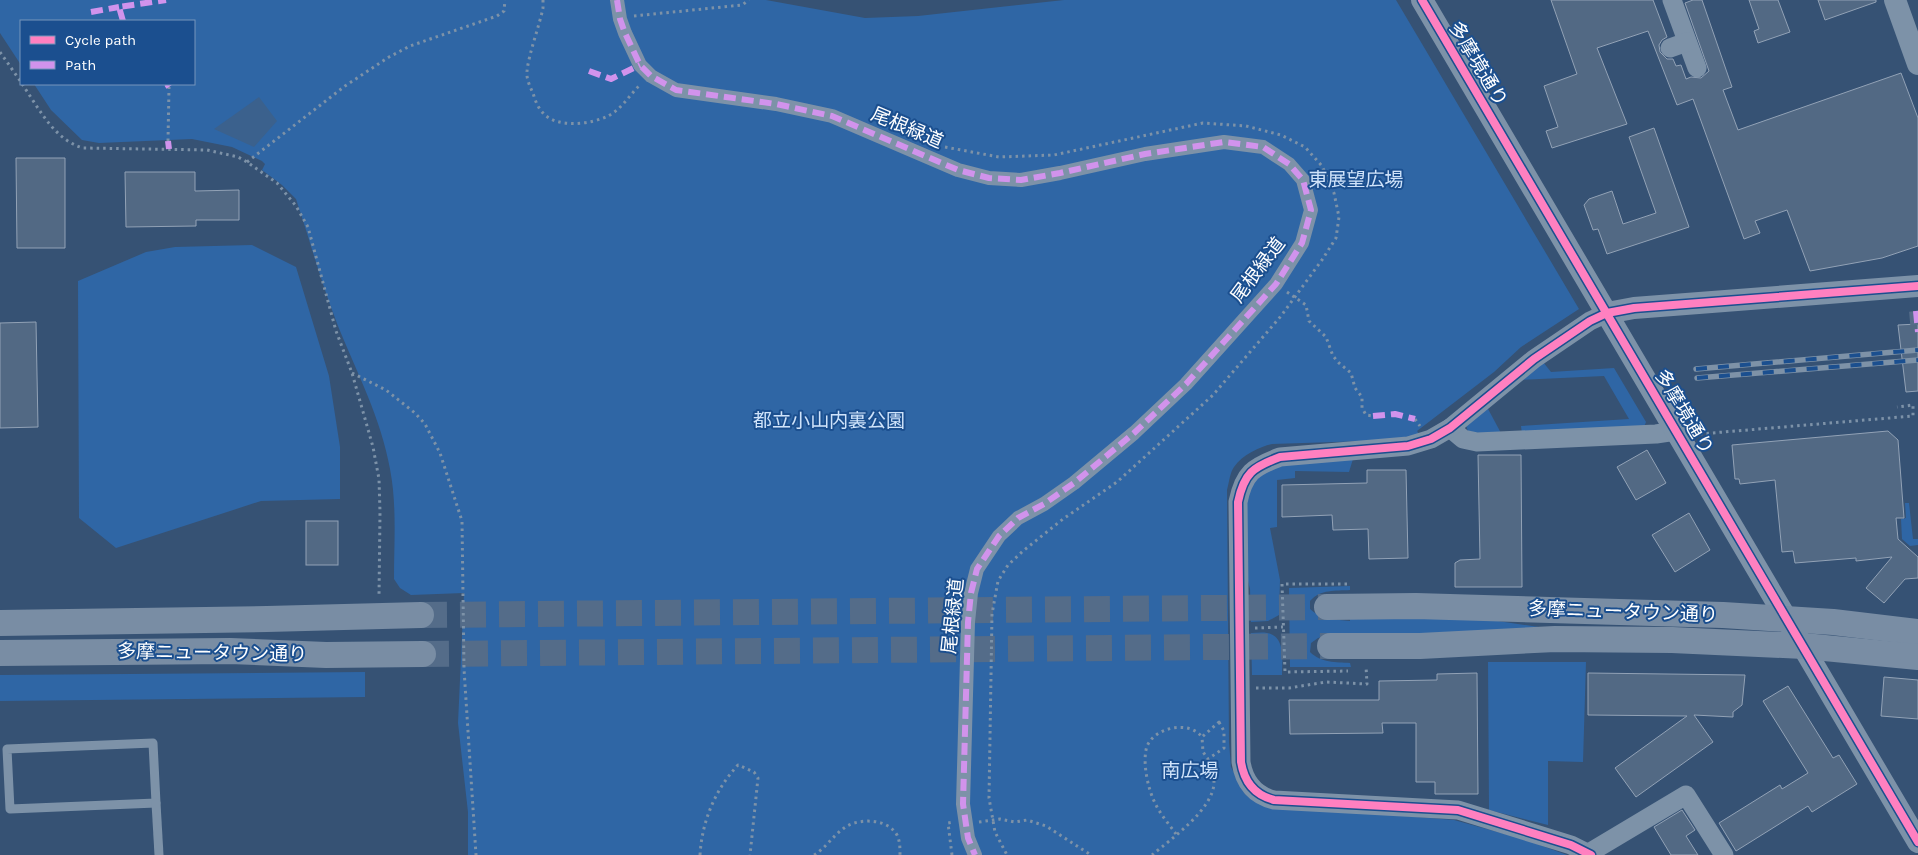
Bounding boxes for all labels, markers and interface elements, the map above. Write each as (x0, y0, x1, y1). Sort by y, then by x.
street label: 多摩境通り (1444, 18, 1512, 110)
legend (20, 20, 195, 85)
text: Cycle path (65, 31, 136, 49)
text: Path (65, 56, 96, 74)
street label: 尾根緑道 (868, 103, 946, 153)
park label: 東展望広場 (1308, 169, 1404, 191)
street label: 尾根緑道 (1226, 233, 1290, 307)
street label: 多摩境通り (1650, 366, 1718, 458)
park label: 都立小山内裏公園 (753, 410, 905, 432)
street label: 尾根緑道 (938, 577, 968, 655)
street label: 多摩ニュータウン通り (1528, 598, 1718, 626)
street label: 多摩ニュータウン通り (117, 640, 307, 666)
park label: 南広場 (1161, 760, 1219, 782)

